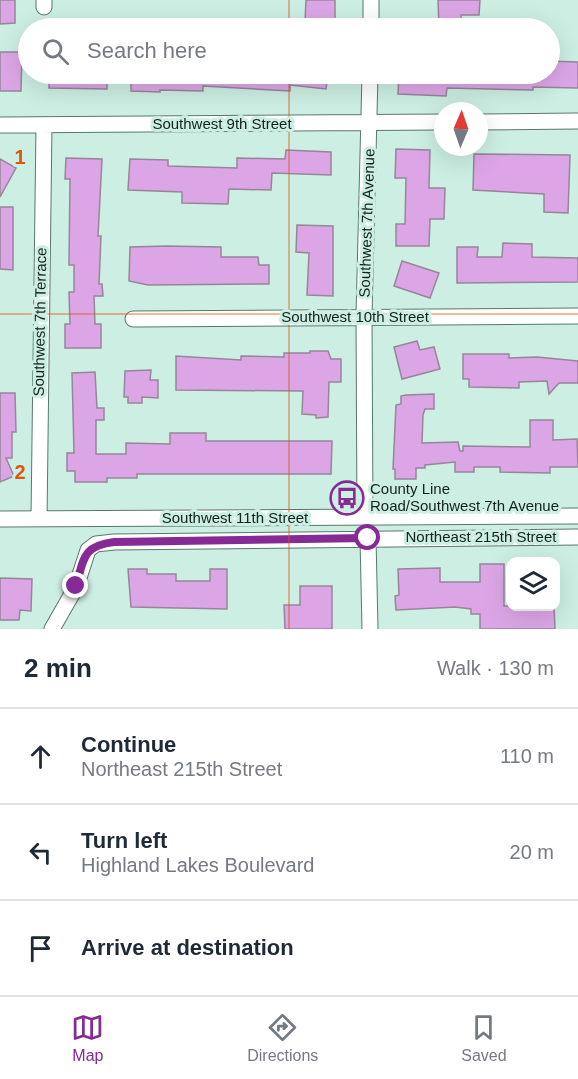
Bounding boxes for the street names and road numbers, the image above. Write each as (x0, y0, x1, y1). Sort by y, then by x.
street label: Southwest 9th Street (152, 115, 292, 132)
street label: Southwest 7th Avenue (355, 148, 378, 298)
street label: Southwest 7th Terrace (30, 247, 49, 397)
street label: Southwest 10th Street (281, 308, 430, 325)
street label: Southwest 11th Street (162, 509, 309, 526)
street label: Northeast 215th Street (406, 528, 557, 545)

